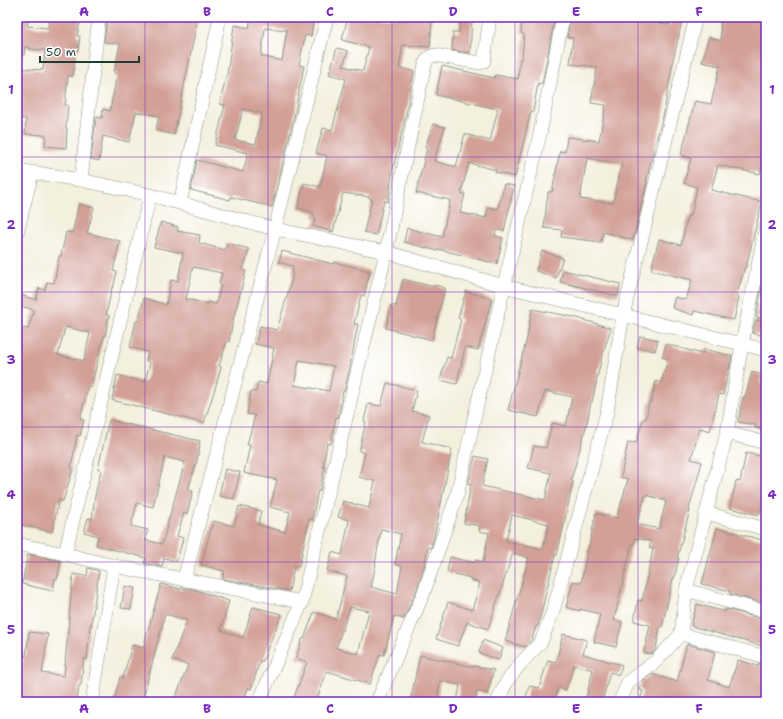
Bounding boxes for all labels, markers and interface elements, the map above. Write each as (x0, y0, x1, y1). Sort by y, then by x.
text: A (79, 3, 89, 20)
text: B (203, 3, 211, 20)
text: C (326, 3, 334, 20)
text: D (448, 3, 458, 20)
text: E (572, 3, 581, 20)
text: F (695, 3, 703, 20)
scale bar (40, 38, 139, 64)
text: 50 m (46, 44, 76, 60)
text: 1 (8, 81, 14, 98)
text: 1 (769, 81, 775, 98)
text: 2 (6, 216, 16, 233)
text: 2 (767, 216, 777, 233)
text: 3 (6, 351, 16, 368)
text: 3 (767, 351, 777, 368)
text: 4 (6, 486, 16, 503)
text: 4 (767, 486, 777, 503)
text: 5 (7, 621, 15, 638)
text: 5 (768, 621, 776, 638)
text: A (79, 700, 89, 717)
text: B (203, 700, 211, 717)
text: C (326, 700, 334, 717)
text: D (448, 700, 458, 717)
text: E (572, 700, 581, 717)
text: F (695, 700, 703, 717)

